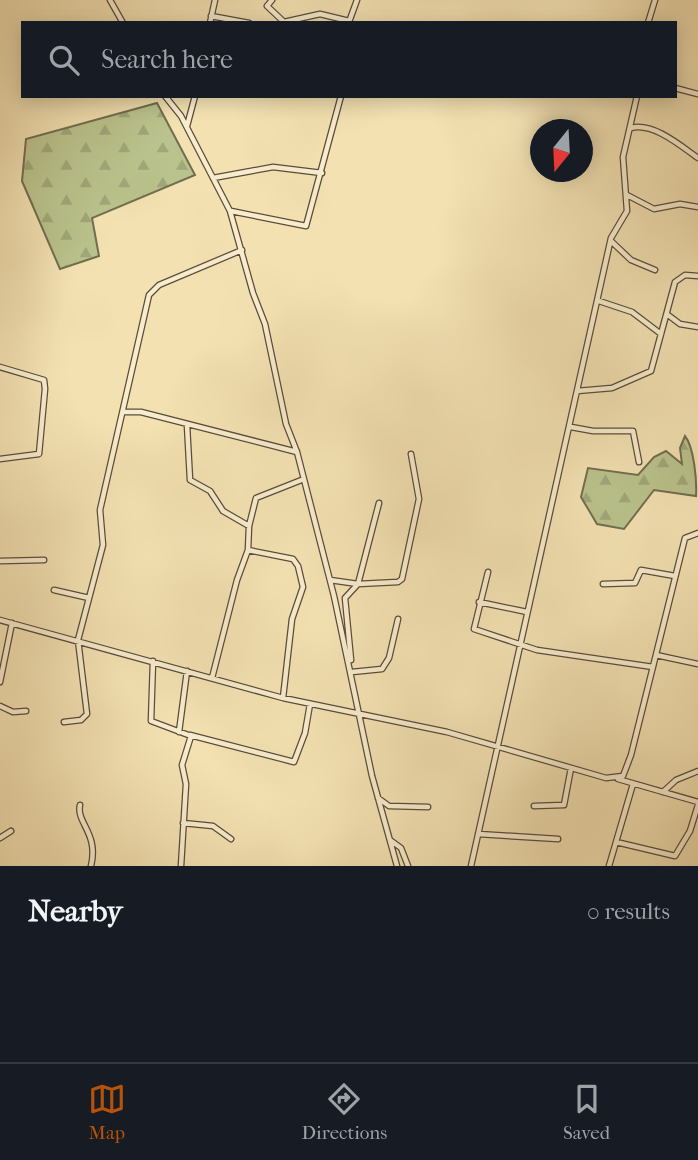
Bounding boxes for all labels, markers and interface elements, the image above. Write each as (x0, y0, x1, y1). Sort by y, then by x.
search box (21, 21, 677, 98)
icon: search (45, 41, 83, 79)
text: Search here (101, 44, 233, 75)
north arrow (530, 119, 593, 182)
text: Nearby (28, 894, 123, 929)
text: 0 results (587, 898, 670, 925)
tab: Map (88, 1080, 126, 1144)
tab: Directions (302, 1080, 387, 1144)
tab: Saved (563, 1080, 610, 1144)

